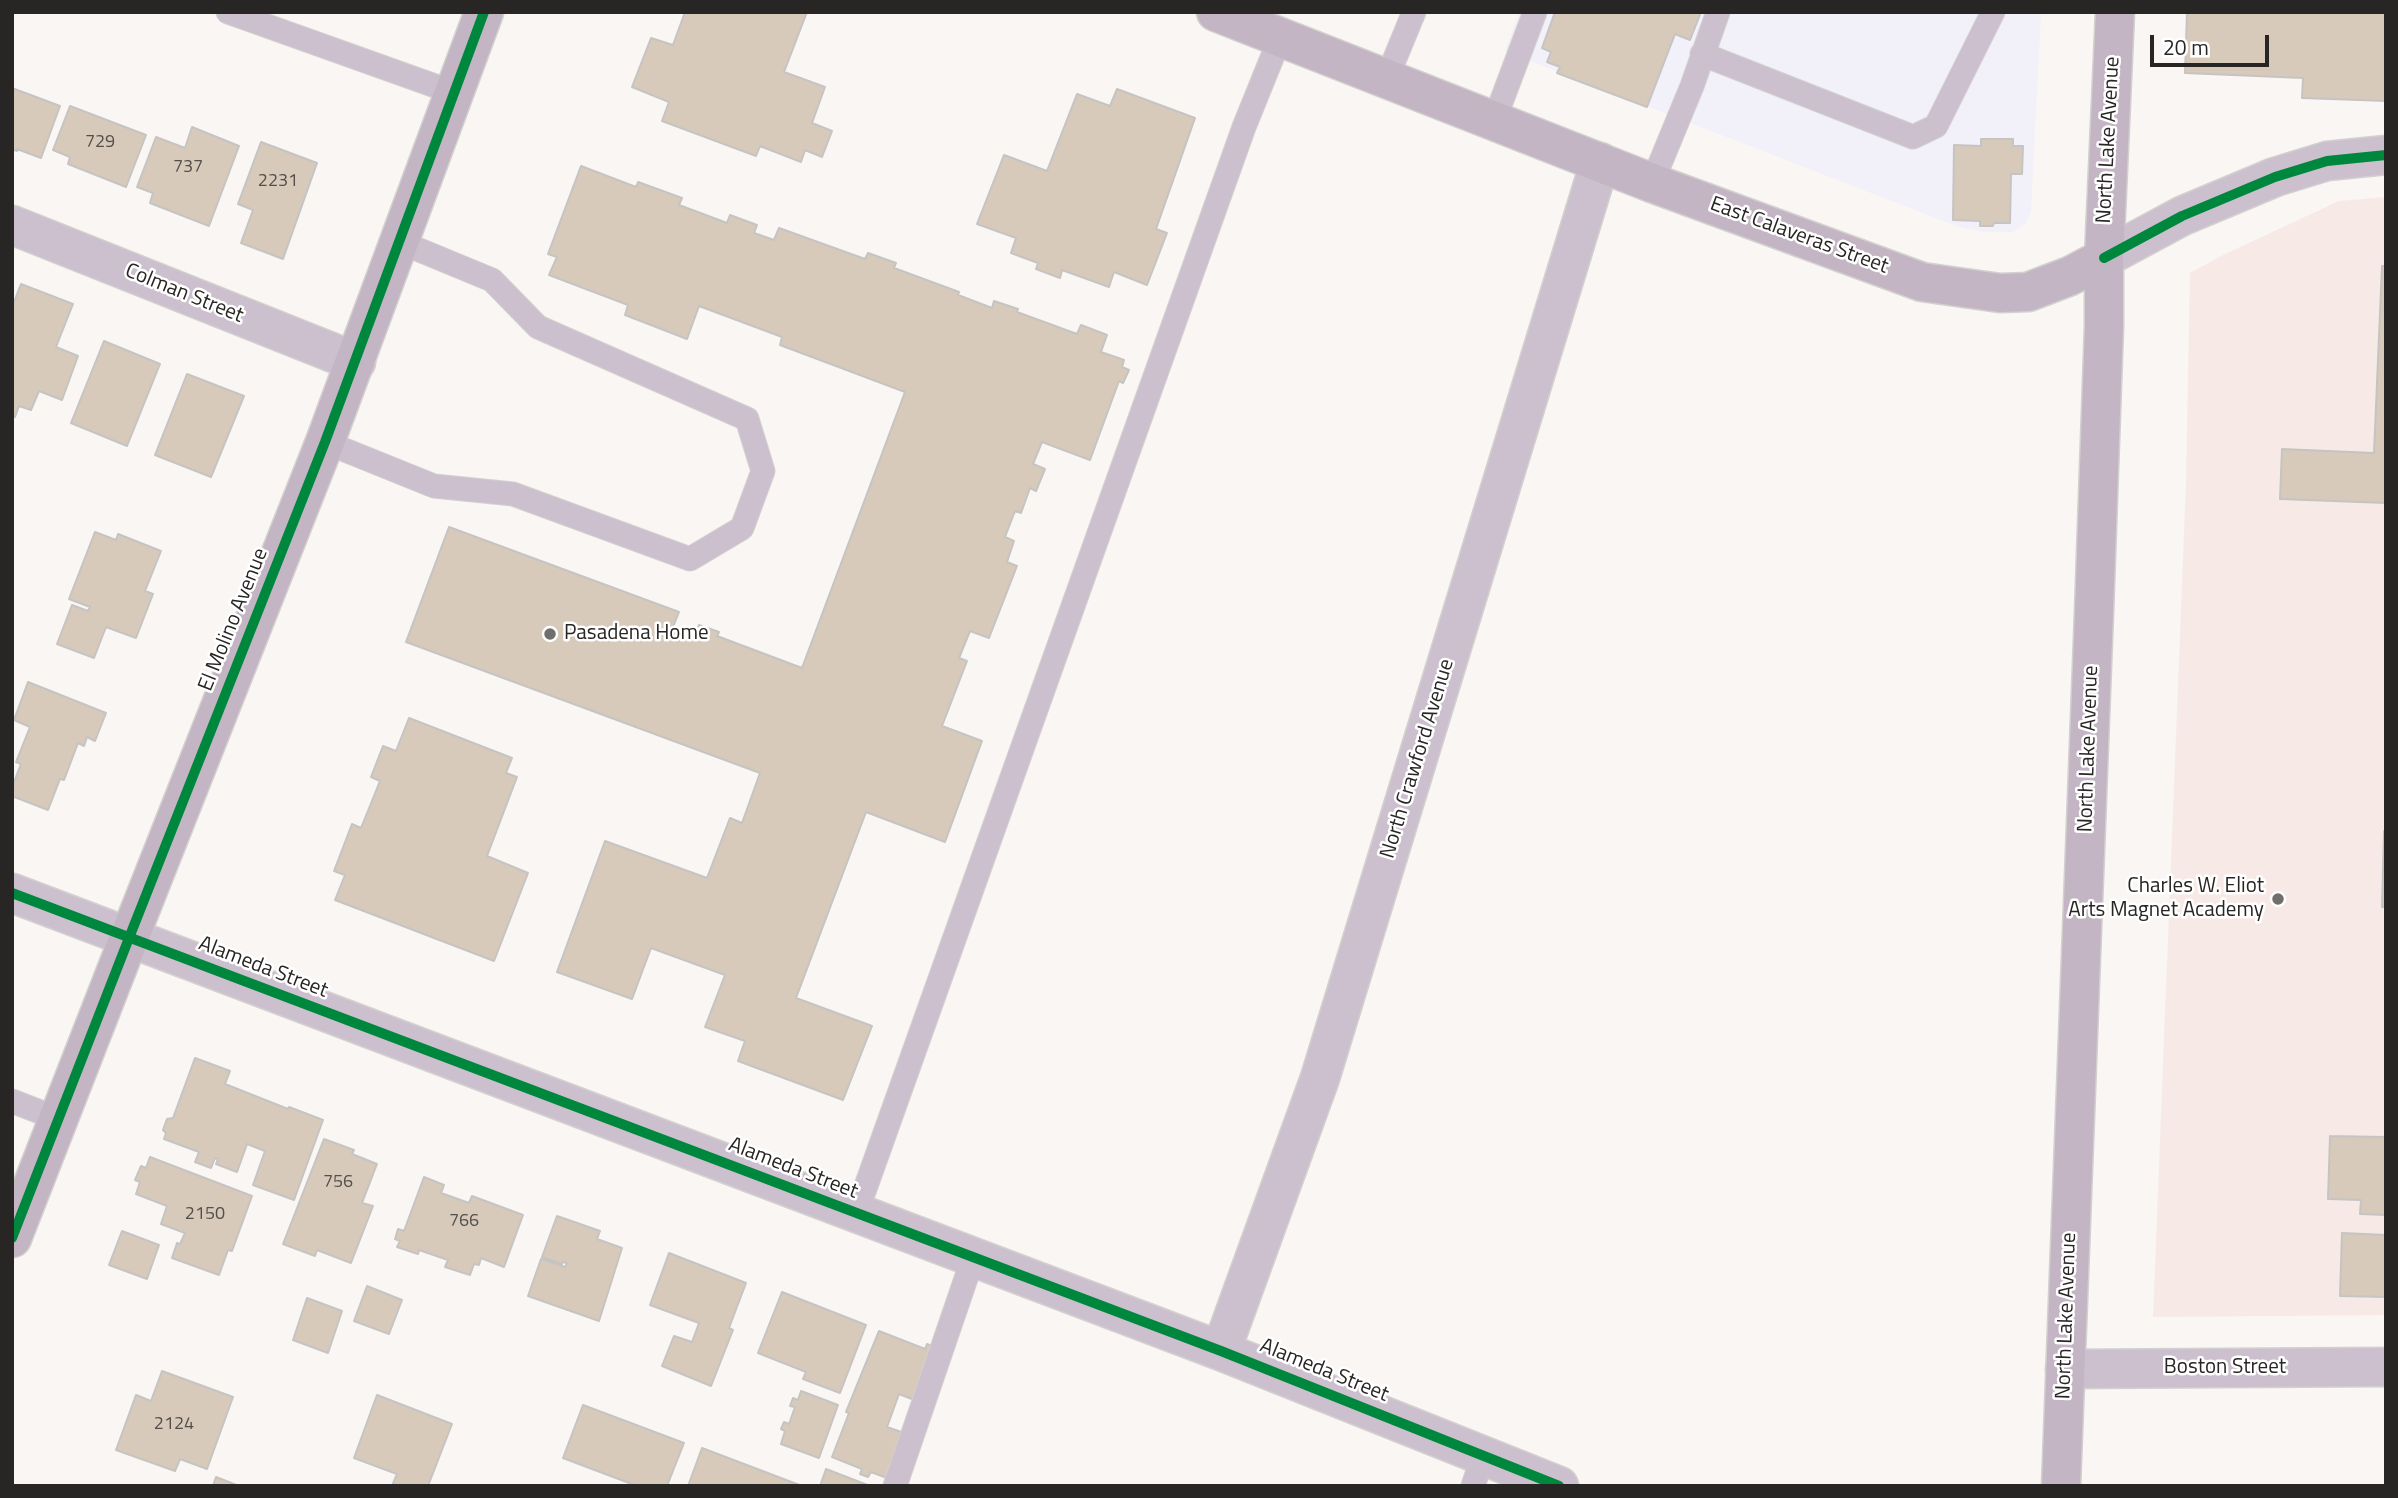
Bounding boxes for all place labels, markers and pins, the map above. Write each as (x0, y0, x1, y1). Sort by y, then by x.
place label: Pasadena Home (564, 621, 709, 647)
marker: Pasadena Home (542, 626, 558, 642)
place label: Charles W. Eliot Arts Magnet Academy (2068, 874, 2264, 924)
marker: Charles W. Eliot Arts Magnet Academy (2270, 891, 2286, 907)

